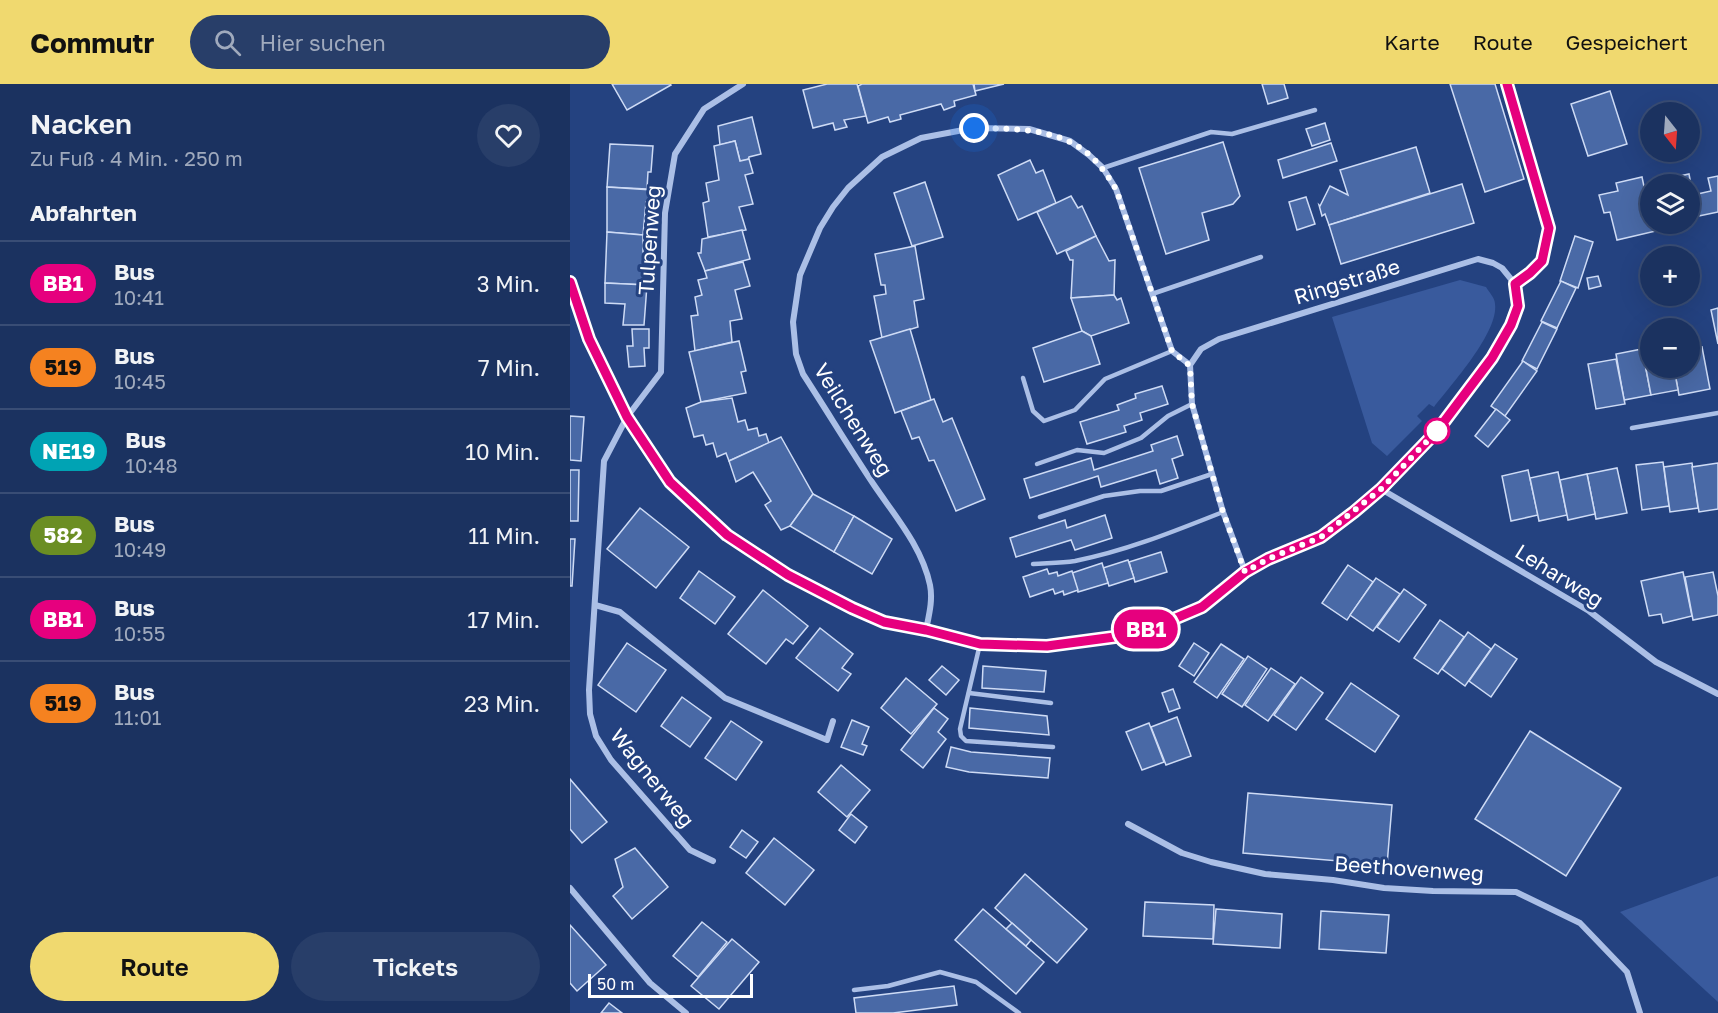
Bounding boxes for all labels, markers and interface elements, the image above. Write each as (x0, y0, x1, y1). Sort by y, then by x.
search box (190, 15, 610, 69)
text: Commutr (30, 26, 154, 59)
icon: search (211, 26, 244, 59)
text: Hier suchen (259, 29, 386, 56)
text: Karte (1384, 29, 1440, 55)
text: Route (1473, 29, 1533, 55)
text: Gespeichert (1566, 29, 1688, 55)
north arrow (1640, 102, 1700, 162)
map controls (1640, 102, 1700, 378)
button: heart (477, 104, 540, 167)
text: Nacken (30, 107, 132, 140)
your location (959, 113, 989, 143)
text: Zu Fuß · 4 Min. · 250 m (30, 146, 243, 170)
button: layers (1640, 174, 1700, 234)
street label: Tulpenweg (632, 184, 666, 296)
text: Abfahrten (30, 199, 137, 226)
button: + (1640, 246, 1700, 306)
street label: Ringstraße (1291, 253, 1403, 309)
text: Bus (114, 258, 155, 285)
text: BB1 (43, 270, 83, 296)
text: 3 Min. (477, 270, 540, 297)
text: 10:41 (114, 285, 164, 309)
button: − (1640, 318, 1700, 378)
text: Bus (114, 342, 155, 369)
text: 519 (45, 354, 81, 380)
text: 7 Min. (478, 354, 540, 381)
street label: Veilchenweg (809, 358, 899, 481)
text: 10:45 (114, 369, 166, 393)
unlabelled marker (1424, 418, 1450, 444)
text: Bus (125, 426, 166, 453)
text: NE19 (42, 438, 95, 464)
text: 10 Min. (465, 438, 540, 465)
text: 10:48 (125, 453, 178, 477)
text: Bus (114, 510, 155, 537)
text: 582 (43, 522, 83, 548)
text: 11 Min. (468, 522, 540, 549)
text: 10:49 (114, 537, 166, 561)
street label: Leharweg (1511, 538, 1608, 612)
text: Bus (114, 594, 155, 621)
text: BB1 (43, 606, 83, 632)
text: 17 Min. (467, 606, 540, 633)
line badge: BB1 (1112, 610, 1180, 648)
text: BB1 (1126, 616, 1166, 642)
text: 10:55 (114, 621, 165, 645)
text: Bus (114, 678, 155, 705)
text: 519 (45, 690, 81, 716)
text: 23 Min. (464, 690, 540, 717)
text: 11:01 (114, 705, 162, 729)
street label: Wagnerweg (605, 723, 701, 832)
street label: Beethovenweg (1333, 850, 1485, 886)
button: Route (30, 932, 279, 1001)
button: Tickets (291, 932, 540, 1001)
scale bar (588, 971, 753, 998)
text: 50 m (597, 974, 634, 994)

